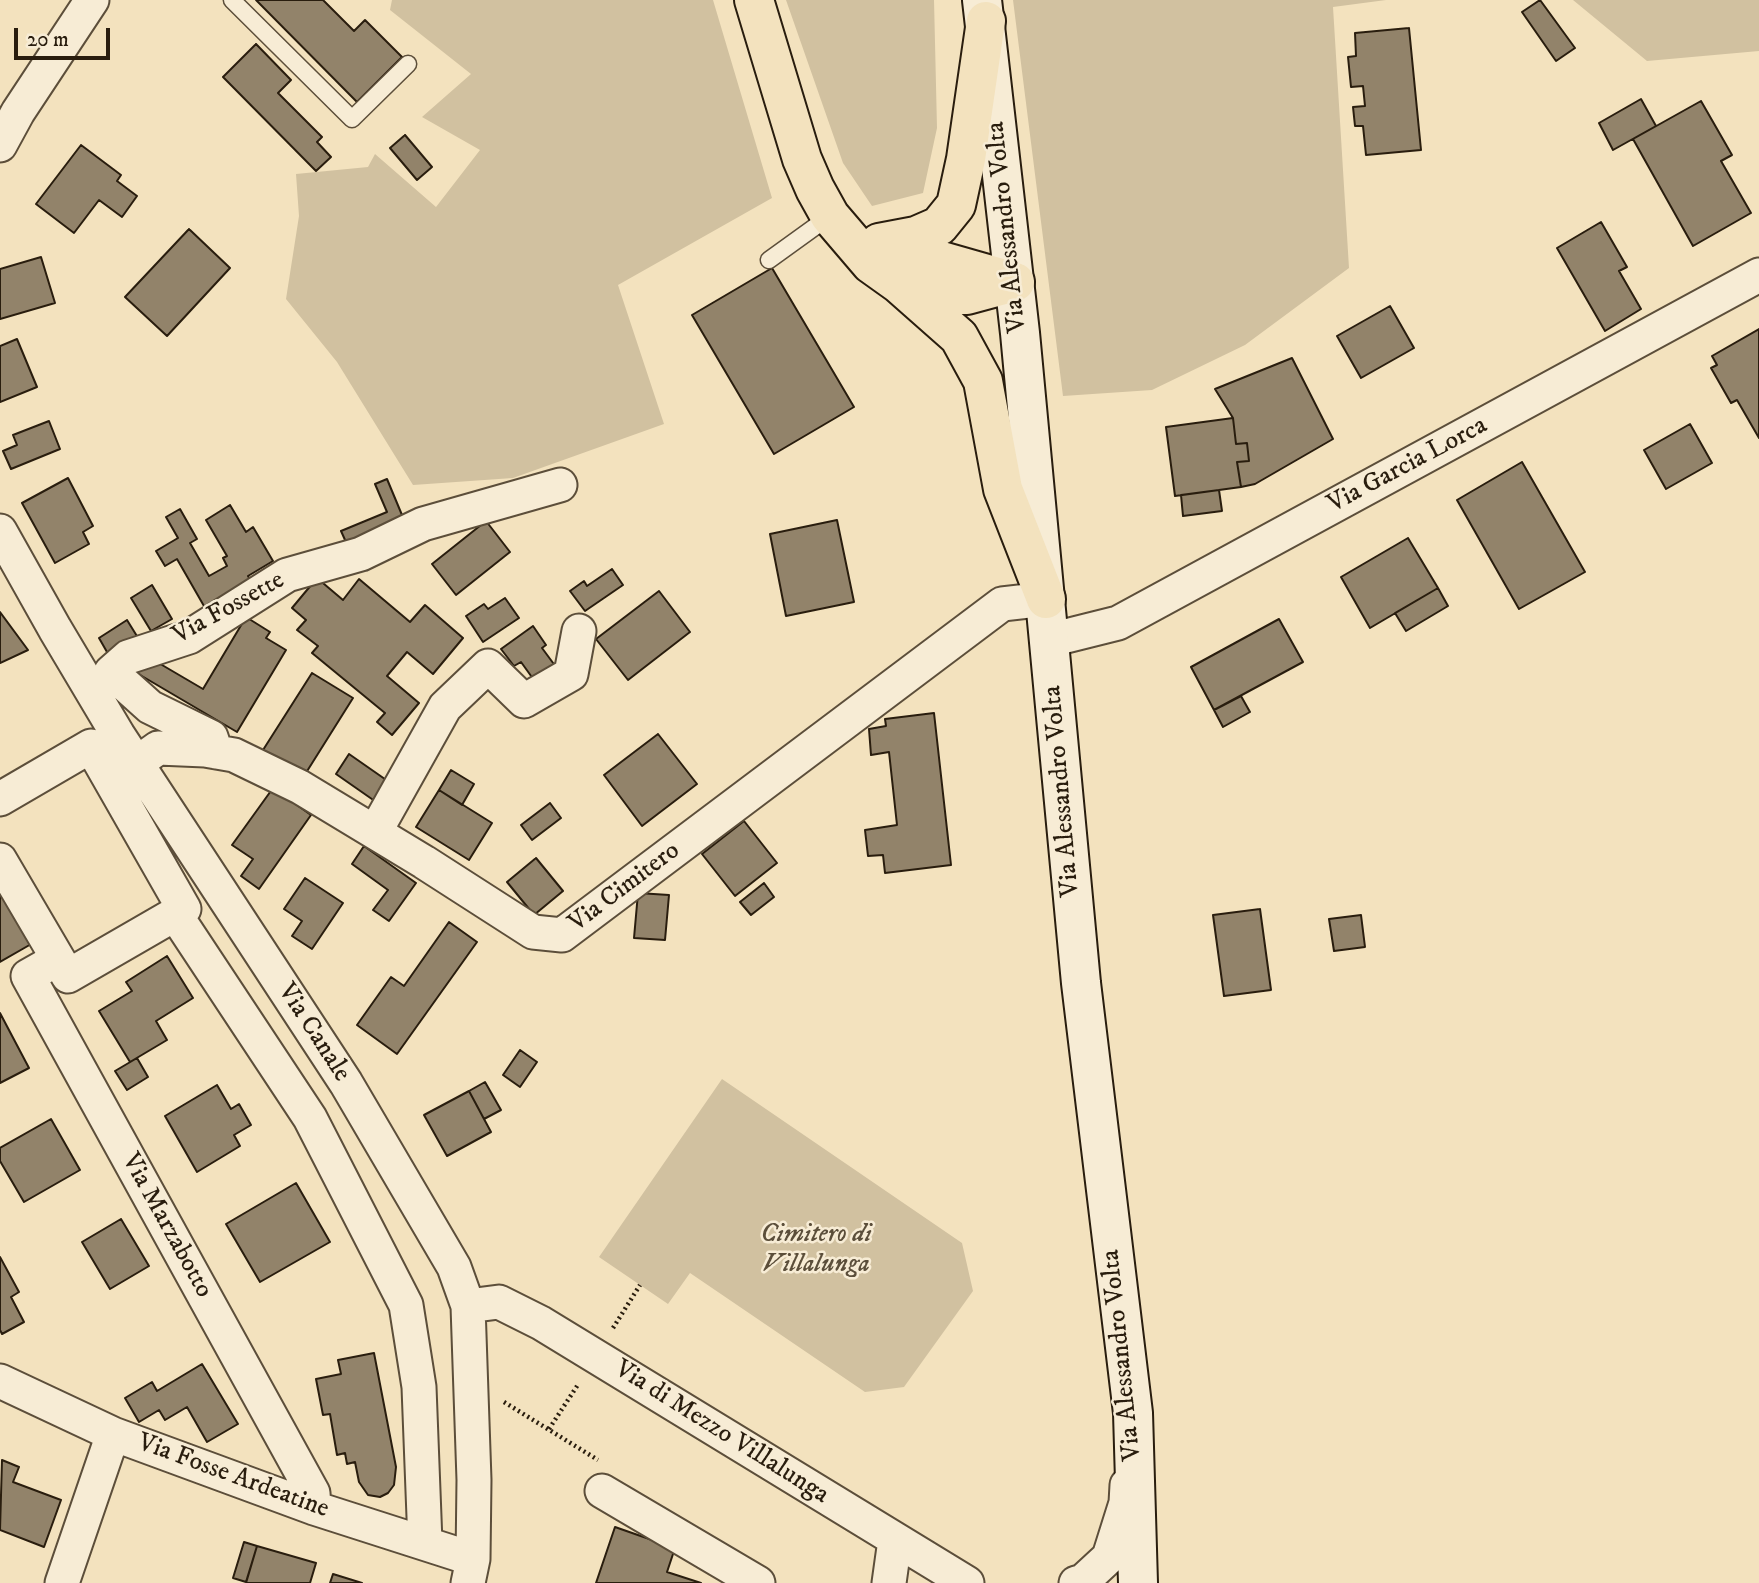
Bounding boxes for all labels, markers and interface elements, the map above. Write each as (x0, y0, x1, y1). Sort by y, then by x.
scale bar (18, 14, 114, 58)
text: 20 m (27, 27, 69, 53)
street label: Via Alessandro Volta (981, 120, 1035, 334)
street label: Via Garcia Lorca (1323, 411, 1493, 521)
street label: Via Fossette (168, 566, 290, 652)
street label: Via Alessandro Volta (1038, 684, 1088, 898)
street label: Via Cimitero (563, 836, 687, 940)
street label: Via Canale (270, 978, 356, 1088)
street label: Via Marzabotto (113, 1148, 219, 1304)
park label: Cimitero di Villalunga (760, 1220, 872, 1282)
street label: Via Alessandro Volta (1096, 1248, 1150, 1462)
street label: Via di Mezzo Villalunga (608, 1354, 834, 1512)
street label: Via Fosse Ardeatine (133, 1428, 333, 1526)

